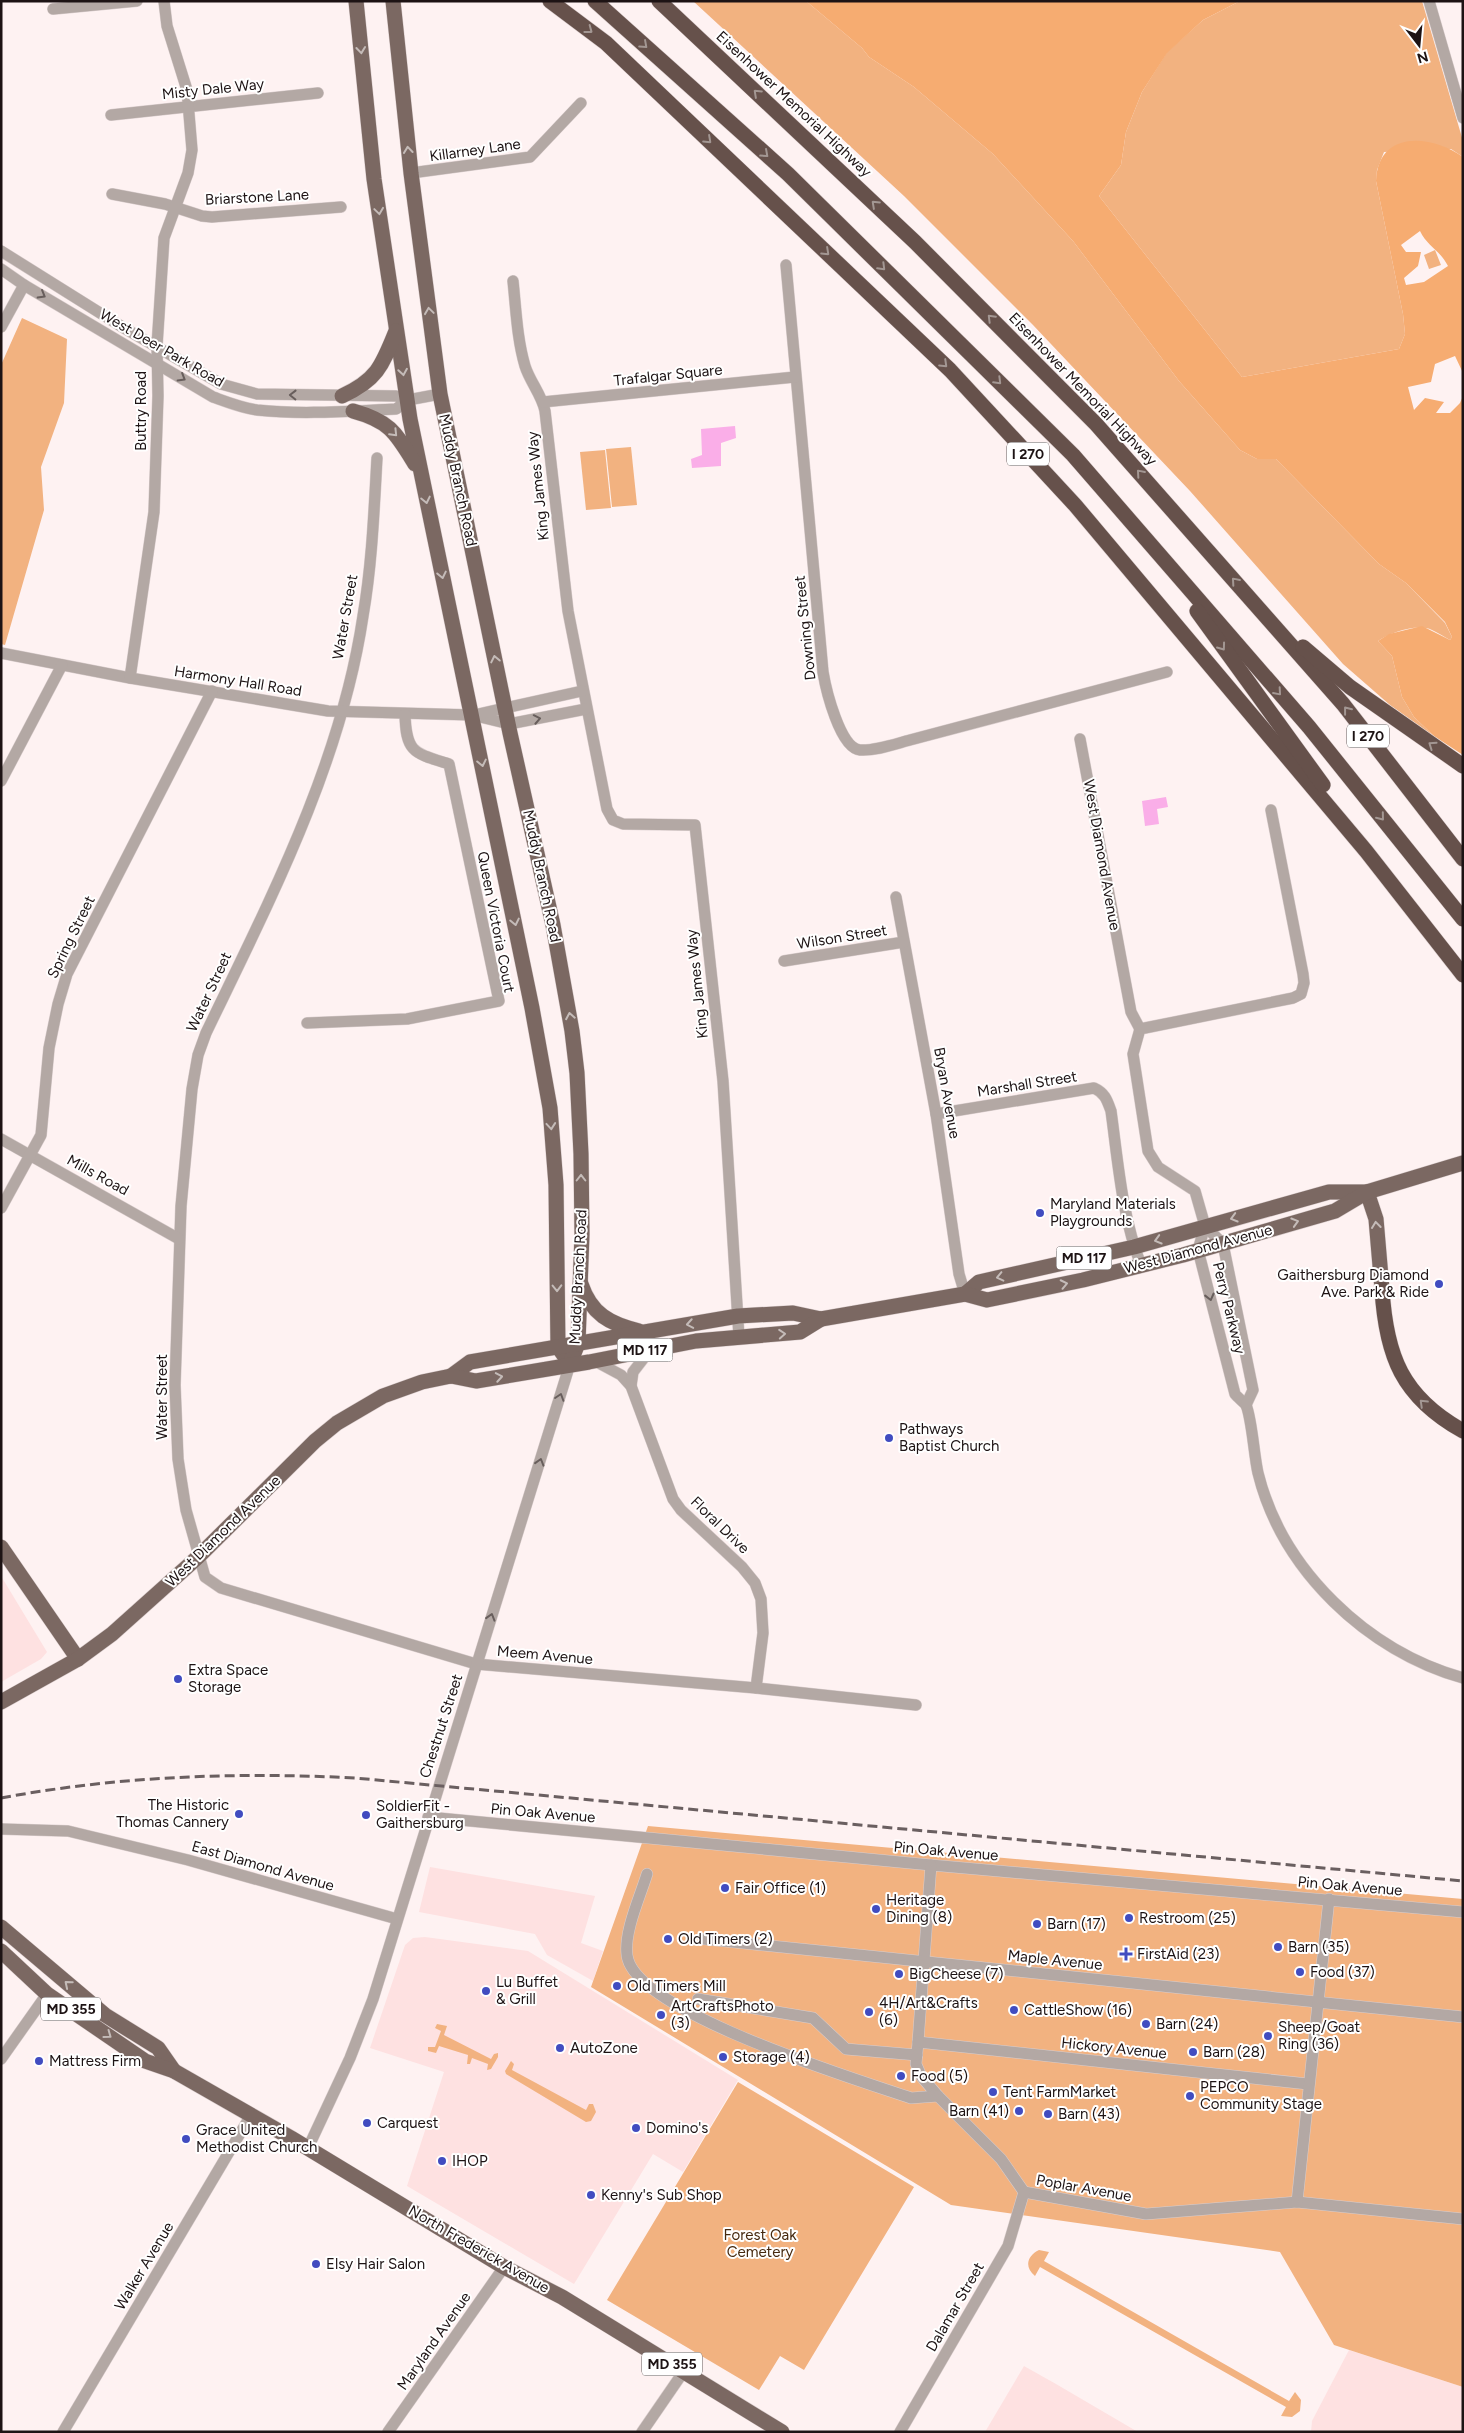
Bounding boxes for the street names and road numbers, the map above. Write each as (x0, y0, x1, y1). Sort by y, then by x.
street label: Eisenhower Memorial Highway (713, 27, 875, 181)
street label: Misty Dale Way (161, 75, 265, 103)
street label: Killarney Lane (428, 135, 522, 165)
street label: Briarstone Lane (205, 185, 309, 209)
street label: West Deer Park Road (97, 305, 227, 391)
street label: Eisenhower Memorial Highway (1005, 309, 1161, 469)
street label: Trafalgar Square (613, 360, 723, 390)
street label: Buttry Road (132, 371, 150, 451)
street label: Muddy Branch Road (435, 412, 481, 548)
street label: King James Way (523, 430, 553, 542)
road number: I 270 (1007, 442, 1049, 466)
street label: Water Street (329, 573, 361, 661)
street label: Downing Street (791, 574, 819, 681)
street label: Harmony Hall Road (173, 662, 303, 700)
road number: I 270 (1347, 724, 1389, 748)
street label: West Diamond Avenue (1080, 778, 1124, 932)
street label: Muddy Branch Road (519, 808, 565, 944)
street label: Queen Victoria Court (473, 850, 519, 994)
street label: Spring Street (43, 893, 99, 981)
street label: Wilson Street (796, 921, 889, 953)
street label: King James Way (682, 928, 712, 1040)
street label: Water Street (183, 949, 235, 1035)
street label: Bryan Avenue (930, 1046, 964, 1140)
street label: Marshall Street (976, 1067, 1078, 1101)
street label: Mills Road (64, 1151, 132, 1199)
street label: Muddy Branch Road (565, 1209, 591, 1345)
street label: West Diamond Avenue (1122, 1221, 1274, 1277)
road number: MD 117 (1056, 1246, 1112, 1270)
street label: Perry Parkway (1209, 1260, 1249, 1356)
road number: MD 117 (618, 1338, 672, 1362)
street label: Water Street (153, 1354, 171, 1440)
street label: West Diamond Avenue (162, 1471, 284, 1591)
street label: Floral Drive (687, 1493, 753, 1557)
street label: Meem Avenue (496, 1642, 594, 1668)
street label: Chestnut Street (416, 1671, 466, 1780)
street label: Pin Oak Avenue (490, 1799, 596, 1827)
street label: East Diamond Avenue (190, 1837, 336, 1895)
street label: Pin Oak Avenue (893, 1837, 999, 1865)
street label: Pin Oak Avenue (1297, 1872, 1403, 1900)
street label: Maple Avenue (1007, 1946, 1103, 1974)
road number: MD 355 (41, 1998, 101, 2020)
street label: Hickory Avenue (1060, 2034, 1168, 2062)
street label: Poplar Avenue (1035, 2171, 1133, 2205)
street label: North Frederick Avenue (405, 2201, 553, 2297)
street label: Walker Avenue (111, 2219, 177, 2313)
street label: Dalamar Street (922, 2259, 988, 2355)
street label: Maryland Avenue (393, 2288, 475, 2394)
road number: MD 355 (642, 2352, 702, 2376)

